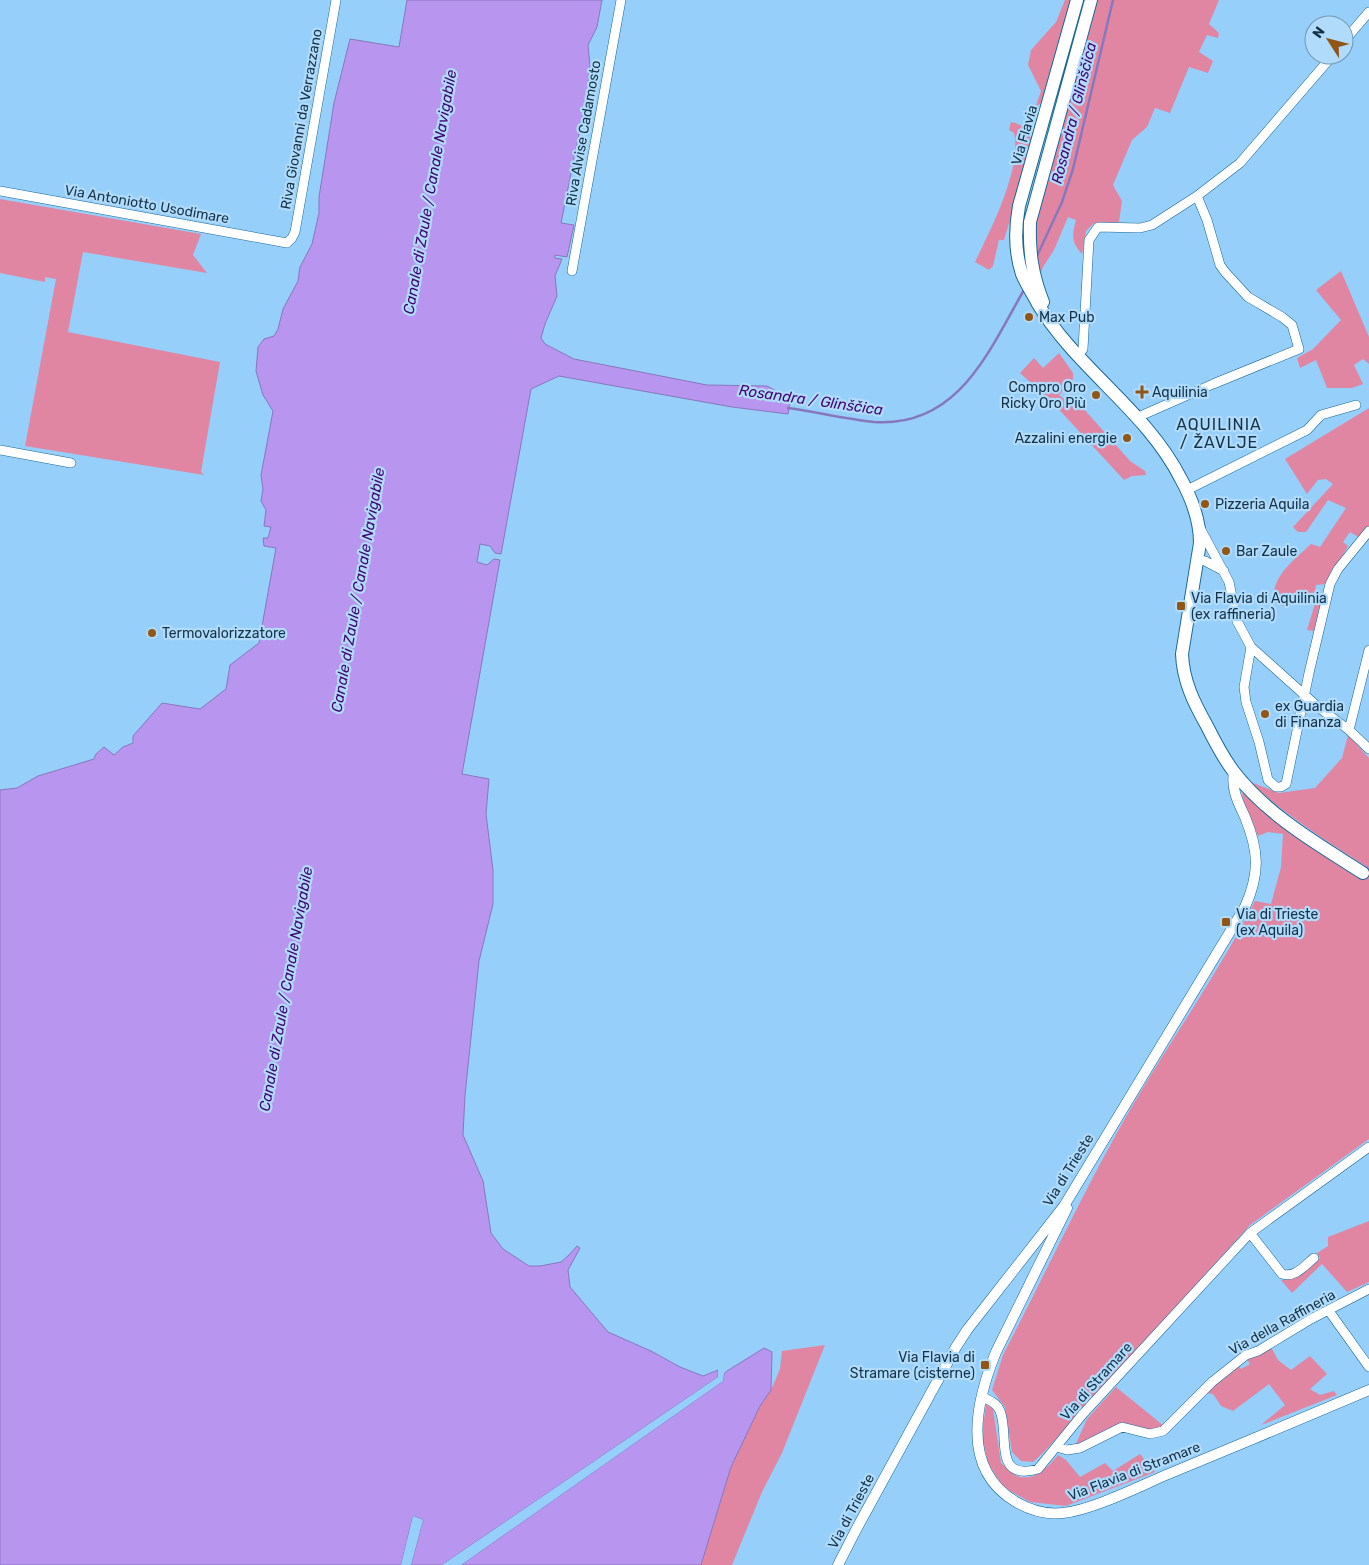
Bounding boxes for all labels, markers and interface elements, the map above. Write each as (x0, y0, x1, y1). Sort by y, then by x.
north arrow (1304, 15, 1354, 65)
text: N (1309, 24, 1329, 42)
street label: Riva Giovanni da Verrazzano (277, 27, 326, 211)
water label: Rosandra / Glinščica (1048, 40, 1100, 186)
street label: Riva Alvise Cadamosto (562, 59, 605, 207)
water label: Canale di Zaule / Canale Navigabile (400, 68, 461, 316)
street label: Via Flavia (1008, 103, 1041, 167)
street label: Via Antoniotto Usodimare (63, 182, 231, 227)
place label: Max Pub (1039, 309, 1095, 326)
marker: Max Pub (1023, 311, 1035, 323)
place label: Compro Oro Ricky Oro Più (1001, 379, 1086, 412)
water label: Rosandra / Glinščica (738, 381, 884, 419)
place label: Aquilinia (1152, 384, 1208, 401)
marker: Aquilinia (1136, 386, 1148, 398)
marker: Compro Oro Ricky Oro Più (1090, 389, 1102, 401)
district label: AQUILINIA / ŽAVLJE (1176, 415, 1262, 452)
place label: Azzalini energie (1015, 430, 1117, 447)
marker: Azzalini energie (1121, 432, 1133, 444)
water label: Canale di Zaule / Canale Navigabile (328, 466, 389, 714)
place label: Pizzeria Aquila (1215, 496, 1309, 513)
marker: Pizzeria Aquila (1199, 498, 1211, 510)
place label: Bar Zaule (1236, 543, 1297, 560)
marker: Bar Zaule (1220, 545, 1232, 557)
place label: Via Flavia di Aquilinia (ex raffineria) (1191, 590, 1327, 623)
marker: Via Flavia di Aquilinia (ex raffineria) (1175, 600, 1187, 612)
place label: Termovalorizzatore (162, 625, 286, 642)
marker: Termovalorizzatore (146, 627, 158, 639)
place label: ex Guardia di Finanza (1275, 698, 1344, 731)
marker: ex Guardia di Finanza (1259, 708, 1271, 720)
water label: Canale di Zaule / Canale Navigabile (256, 865, 317, 1113)
place label: Via di Trieste (ex Aquila) (1236, 906, 1319, 939)
marker: Via di Trieste (ex Aquila) (1220, 916, 1232, 928)
street label: Via di Trieste (1039, 1131, 1098, 1210)
street label: Via della Raffineria (1226, 1286, 1339, 1359)
street label: Via di Stramare (1057, 1339, 1136, 1424)
place label: Via Flavia di Stramare (cisterne) (850, 1349, 975, 1382)
marker: Via Flavia di Stramare (cisterne) (979, 1359, 991, 1371)
street label: Via Flavia di Stramare (1065, 1438, 1203, 1505)
street label: Via di Trieste (825, 1471, 878, 1552)

